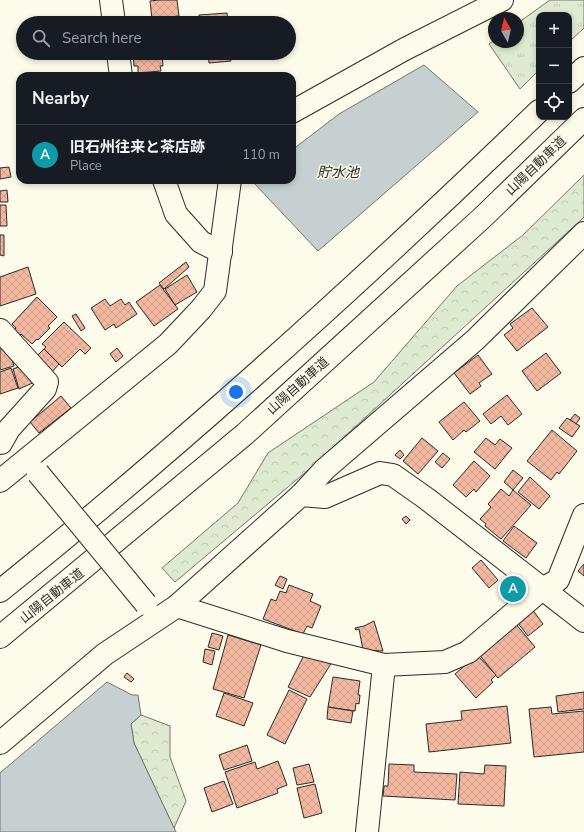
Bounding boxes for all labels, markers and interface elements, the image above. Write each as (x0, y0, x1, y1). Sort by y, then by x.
north arrow (488, 12, 524, 48)
map controls (536, 12, 572, 120)
button: + (536, 12, 572, 48)
search box (16, 16, 296, 60)
icon: search (30, 27, 52, 49)
text: Search here (62, 28, 142, 48)
button: − (536, 48, 572, 84)
button: locate (536, 84, 572, 120)
text: Nearby (32, 87, 89, 110)
street label: 山陽自動車道 (502, 132, 570, 200)
text: 旧石州往来と茶店跡 (70, 137, 205, 157)
text: A (40, 146, 50, 164)
text: 110 m (242, 146, 280, 164)
text: Place (70, 157, 102, 175)
water label: 貯水池 (317, 163, 361, 182)
street label: 山陽自動車道 (263, 353, 333, 419)
your location (226, 382, 246, 402)
street label: 山陽自動車道 (16, 564, 88, 628)
pin: A (500, 574, 526, 604)

